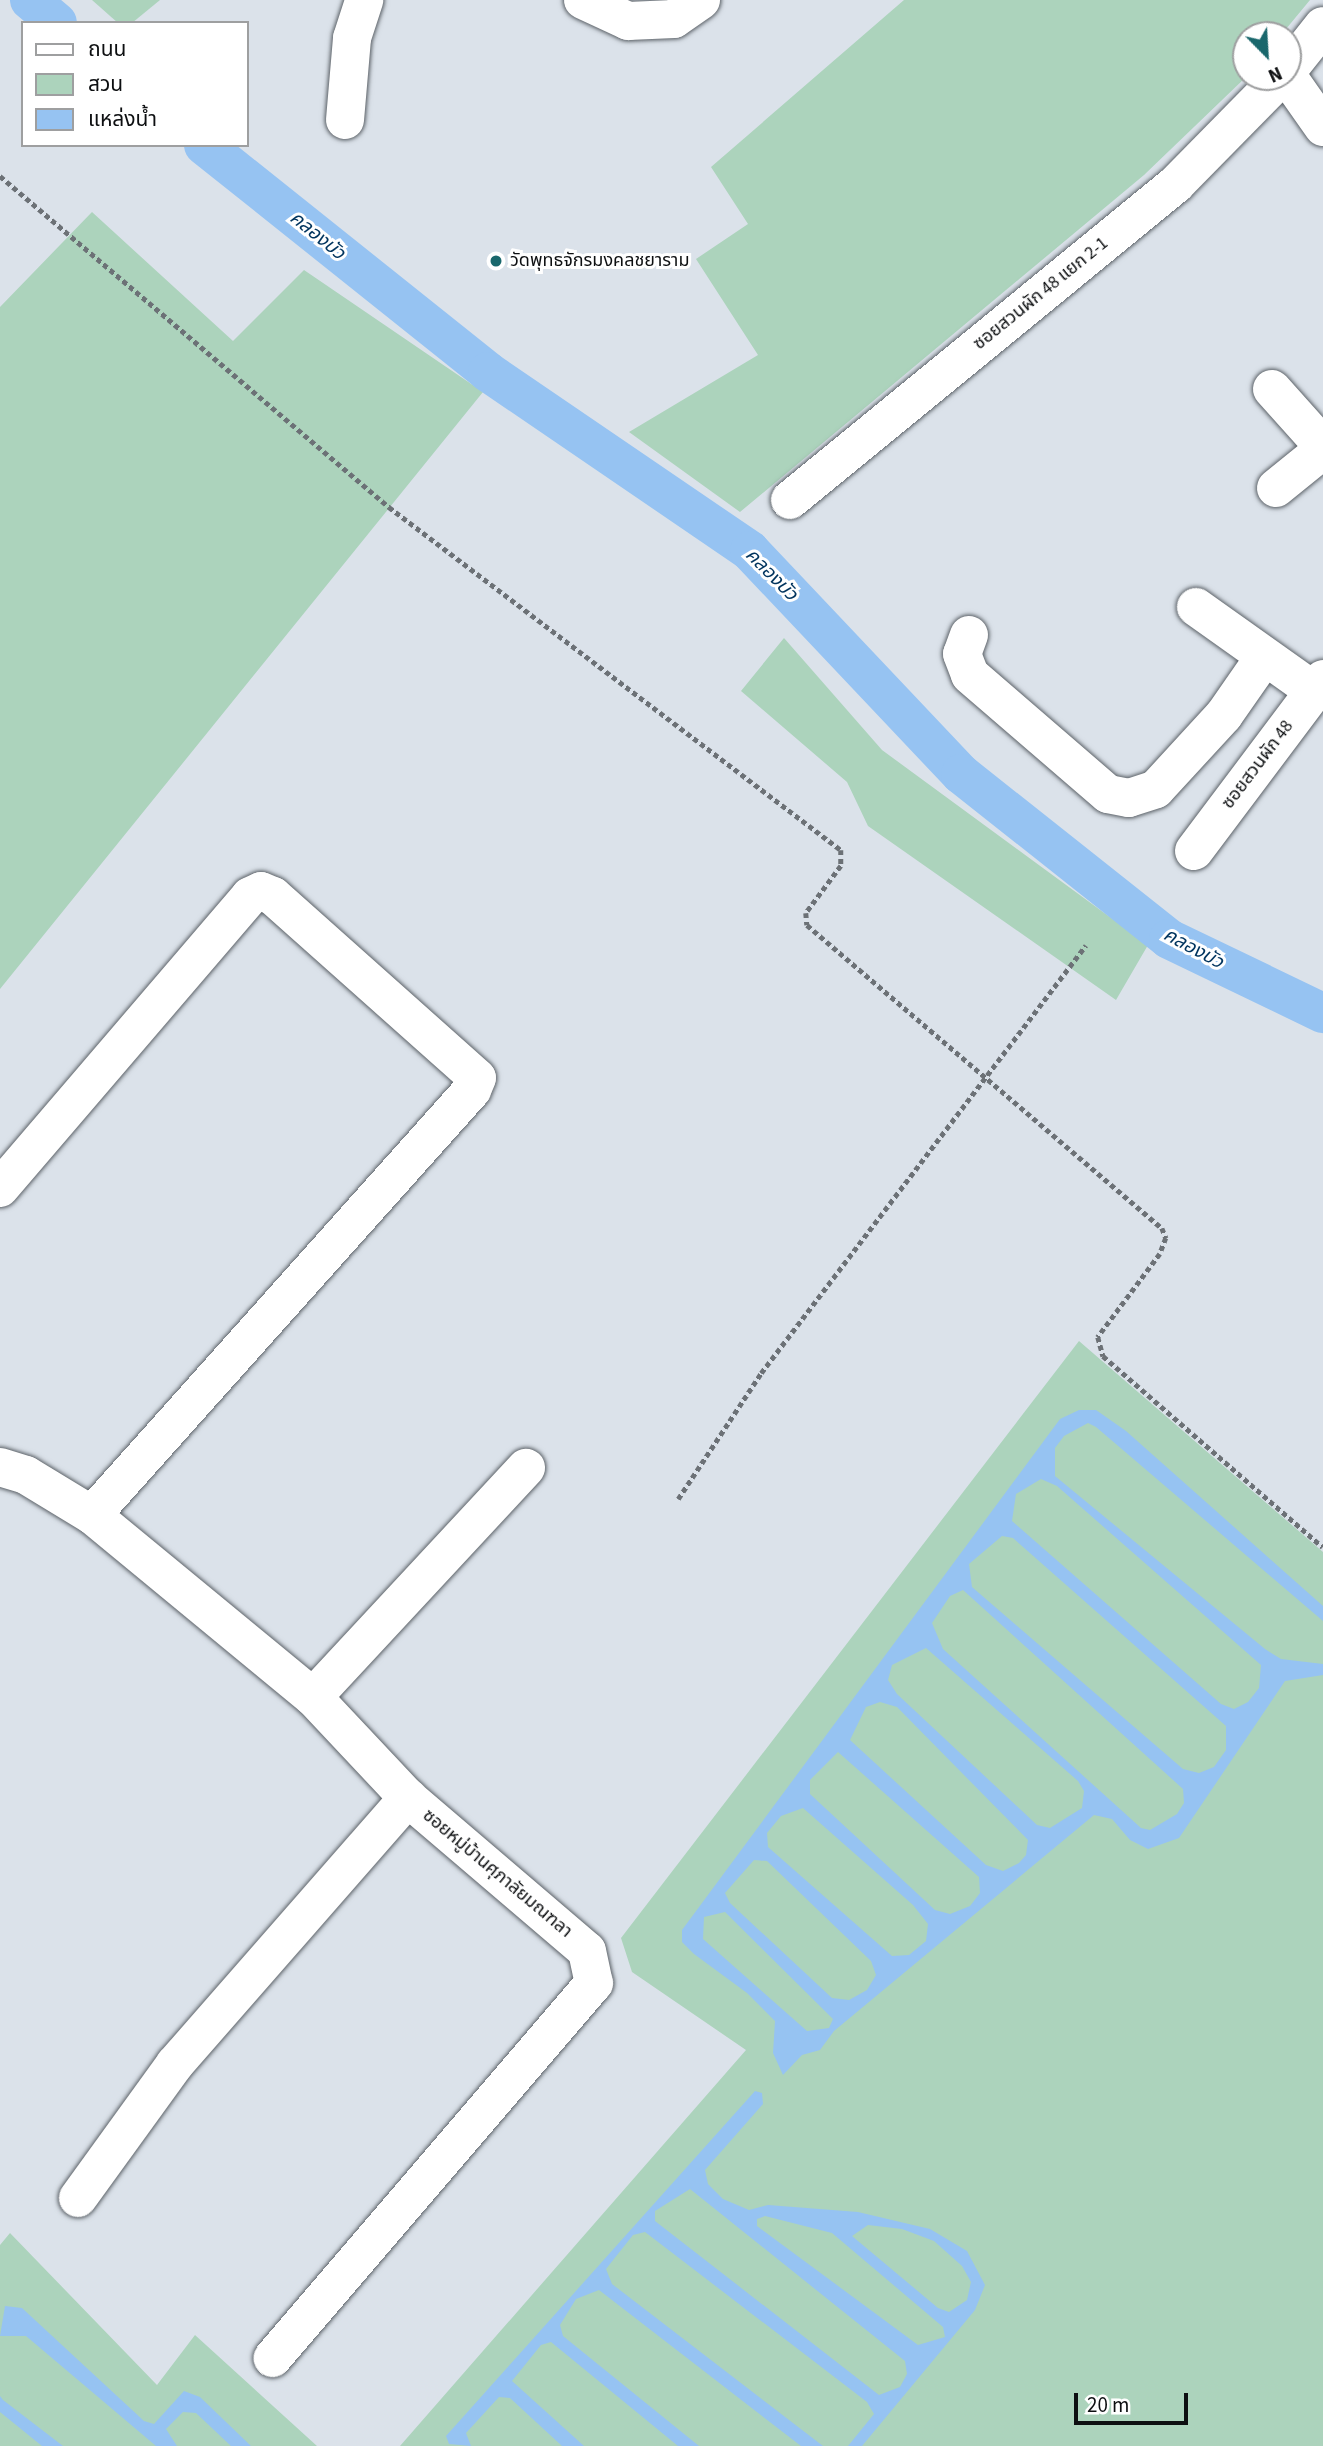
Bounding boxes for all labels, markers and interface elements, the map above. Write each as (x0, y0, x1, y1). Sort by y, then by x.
legend (21, 21, 248, 147)
north arrow (1232, 21, 1302, 91)
text: ถนน (88, 34, 126, 64)
text: N (1264, 59, 1286, 89)
text: สวน (88, 69, 123, 99)
text: แหล่งน้ำ (88, 104, 157, 134)
water label: คลองบัว (285, 207, 349, 265)
street label: ซอยสวนผัก 48 แยก 2-1 (969, 233, 1113, 355)
place label: วัดพุทธจักรมงคลชยาราม (510, 250, 689, 272)
marker: วัดพุทธจักรมงคลชยาราม (488, 253, 504, 269)
water label: คลองบัว (740, 544, 802, 606)
street label: ซอยสวนผัก 48 (1218, 717, 1298, 813)
water label: คลองบัว (1159, 924, 1227, 974)
street label: ซอยหมู่บ้านศุภาลัยมณฑลา (418, 1805, 576, 1943)
scale bar (1078, 2380, 1192, 2424)
text: 20 m (1087, 2390, 1129, 2420)

